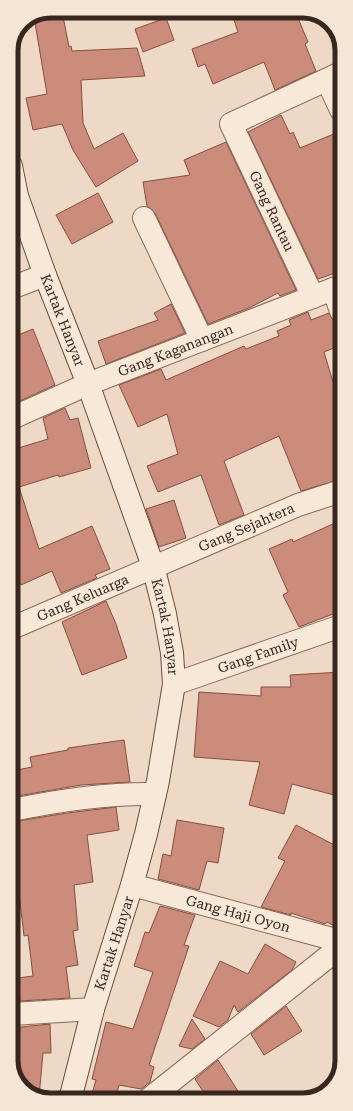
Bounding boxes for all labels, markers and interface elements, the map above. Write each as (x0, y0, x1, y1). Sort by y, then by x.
street label: Gang Rantau (246, 168, 298, 254)
street label: Kartak Hanyar (37, 272, 88, 369)
street label: Gang Kaganangan (116, 321, 235, 380)
street label: Gang Sejahtera (196, 499, 297, 555)
street label: Gang Keluarga (34, 571, 131, 624)
street label: Kartak Hanyar (148, 577, 181, 676)
street label: Gang Family (216, 633, 301, 676)
street label: Gang Haji Oyon (184, 892, 292, 935)
street label: Kartak Hanyar (91, 894, 137, 992)

